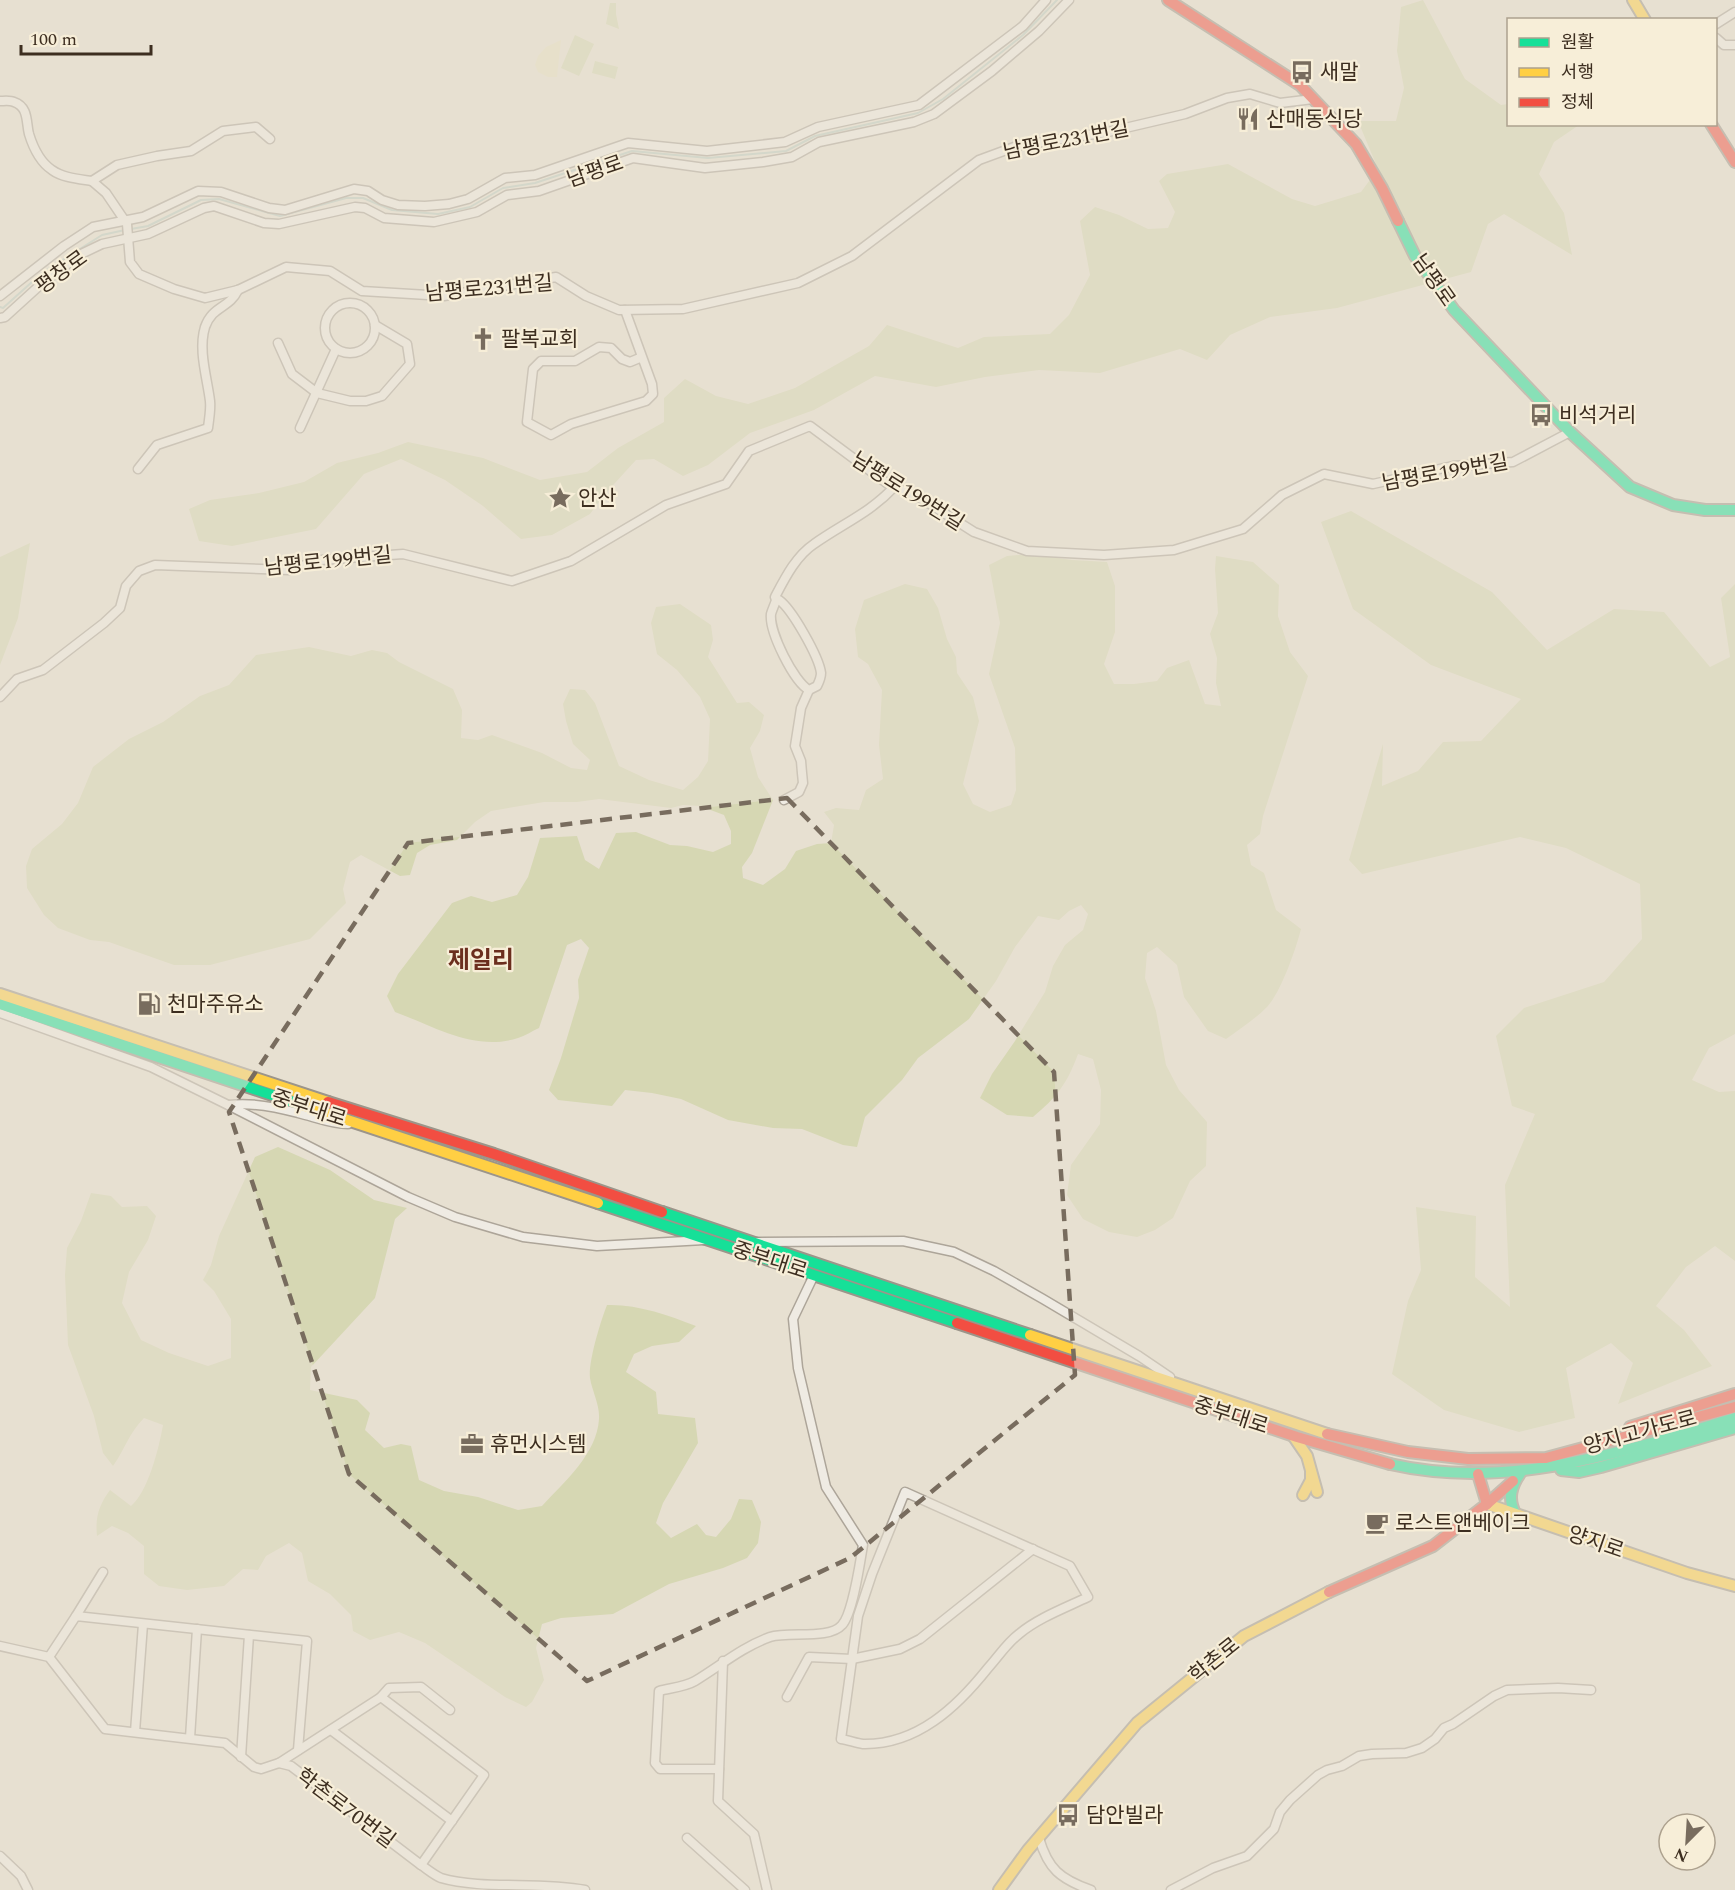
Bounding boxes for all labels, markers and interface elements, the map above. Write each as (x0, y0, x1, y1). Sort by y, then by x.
scale bar (21, 18, 152, 56)
legend (1507, 18, 1717, 126)
text: 100 m (30, 26, 77, 53)
text: 원활 (1561, 29, 1594, 56)
place label: 새말 (1320, 57, 1359, 89)
bus stop icon: 새말 (1289, 59, 1315, 85)
text: 서행 (1561, 59, 1594, 86)
text: 정체 (1561, 89, 1594, 116)
place label: 산매동식당 (1266, 104, 1363, 136)
restaurant icon: 산매동식당 (1235, 106, 1261, 132)
street label: 남평로231번길 (1000, 113, 1132, 169)
street label: 남평로 (563, 147, 628, 197)
street label: 평창로 (29, 243, 94, 303)
street label: 남평로 (1403, 248, 1463, 313)
street label: 남평로231번길 (424, 267, 554, 311)
place label: 팔복교회 (501, 324, 578, 356)
church icon: 팔복교회 (470, 326, 496, 352)
place label: 비석거리 (1559, 400, 1636, 432)
bus stop icon: 비석거리 (1528, 402, 1554, 428)
street label: 남평로199번길 (845, 444, 970, 539)
street label: 남평로199번길 (1379, 446, 1511, 500)
place label: 안산 (578, 483, 617, 515)
place icon: 안산 (547, 485, 573, 511)
street label: 남평로199번길 (263, 539, 393, 585)
district label: 제일리 (448, 943, 514, 979)
place label: 천마주유소 (167, 989, 264, 1021)
fuel station icon: 천마주유소 (136, 991, 162, 1017)
street label: 중부대로 (267, 1082, 350, 1136)
street label: 중부대로 (728, 1234, 811, 1288)
street label: 중부대로 (1189, 1389, 1272, 1443)
street label: 양지고가도로 (1580, 1403, 1700, 1463)
place label: 휴먼시스템 (490, 1429, 587, 1461)
office icon: 휴먼시스템 (459, 1431, 485, 1457)
place label: 로스트앤베이크 (1395, 1508, 1530, 1540)
cafe icon: 로스트앤베이크 (1364, 1510, 1390, 1536)
street label: 양지로 (1563, 1518, 1628, 1568)
street label: 학촌로 (1182, 1630, 1247, 1691)
street label: 학촌로70번길 (289, 1761, 402, 1857)
place label: 담안빌라 (1086, 1800, 1163, 1832)
bus stop icon: 담안빌라 (1055, 1802, 1081, 1828)
north arrow (1657, 1812, 1717, 1872)
text: N (1670, 1841, 1692, 1868)

